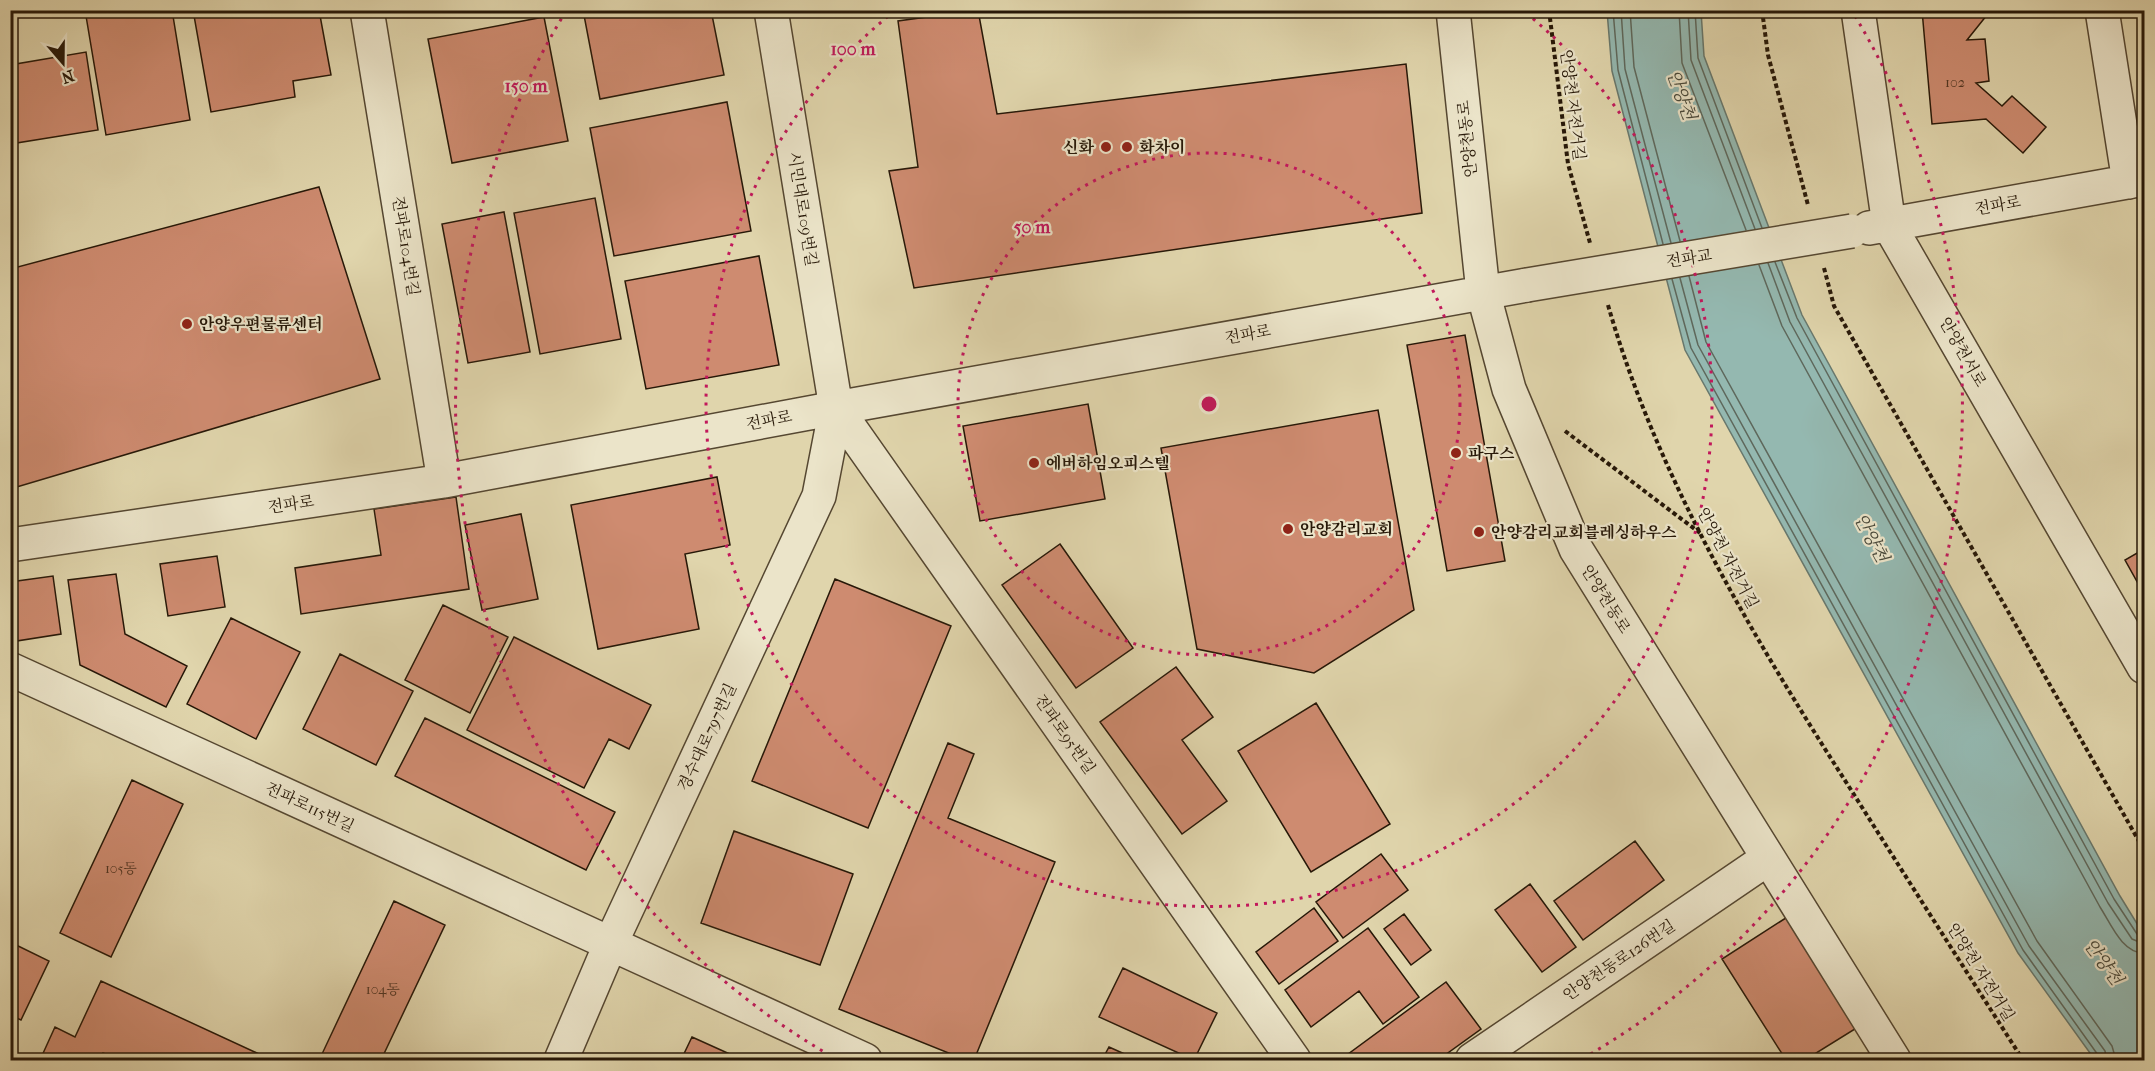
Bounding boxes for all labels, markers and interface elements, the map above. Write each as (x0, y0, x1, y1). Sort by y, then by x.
north arrow (33, 33, 93, 93)
text: 100 m (830, 39, 877, 60)
street label: 안양천 자전거길 (1557, 48, 1589, 162)
text: N (58, 66, 77, 88)
water label: 안양천 (1662, 67, 1700, 125)
house number: 102 (1945, 74, 1965, 91)
text: 150 m (505, 76, 548, 97)
street label: 안양천동로 (1453, 99, 1480, 178)
place label: 신화 (1063, 138, 1095, 157)
place label: 화차이 (1139, 138, 1185, 157)
marker: 신화 (1099, 140, 1113, 154)
marker: 화차이 (1120, 140, 1134, 154)
street label: 시민대로109번길 (785, 150, 821, 268)
street label: 전파로 (1974, 192, 2023, 218)
street label: 전파로104번길 (389, 195, 423, 297)
text: 50 m (1014, 217, 1051, 238)
street label: 전파교 (1665, 245, 1713, 271)
street label: 안양천서로 (1935, 314, 1991, 391)
place label: 안양우편물류센터 (199, 315, 323, 334)
marker: 안양우편물류센터 (180, 317, 194, 331)
street label: 전파로 (1224, 321, 1273, 347)
centre of rings (1199, 394, 1219, 414)
street label: 전파로 (744, 406, 794, 434)
place label: 파구스 (1468, 444, 1515, 463)
marker: 파구스 (1449, 446, 1463, 460)
place label: 에버하임오피스텔 (1046, 454, 1170, 473)
marker: 에버하임오피스텔 (1027, 456, 1041, 470)
street label: 전파로 (267, 491, 316, 517)
street label: 안양천 자전거길 (1693, 504, 1763, 612)
water label: 안양천 (1849, 510, 1893, 567)
place label: 안양감리교회 (1300, 520, 1393, 539)
marker: 안양감리교회 (1281, 522, 1295, 536)
place label: 안양감리교회블레싱하우스 (1491, 523, 1677, 542)
marker: 안양감리교회블레싱하우스 (1472, 525, 1486, 539)
street label: 안양천동로 (1577, 561, 1635, 637)
street label: 경수대로797번길 (674, 680, 740, 794)
street label: 전파로95번길 (1031, 691, 1099, 777)
street label: 전파로115번길 (263, 778, 357, 836)
house number: 105동 (105, 860, 138, 877)
street label: 안양천동로126번길 (1559, 916, 1679, 1004)
street label: 안양천 자전거길 (1943, 920, 2019, 1024)
water label: 안양천 (2079, 935, 2128, 991)
house number: 104동 (366, 981, 401, 998)

